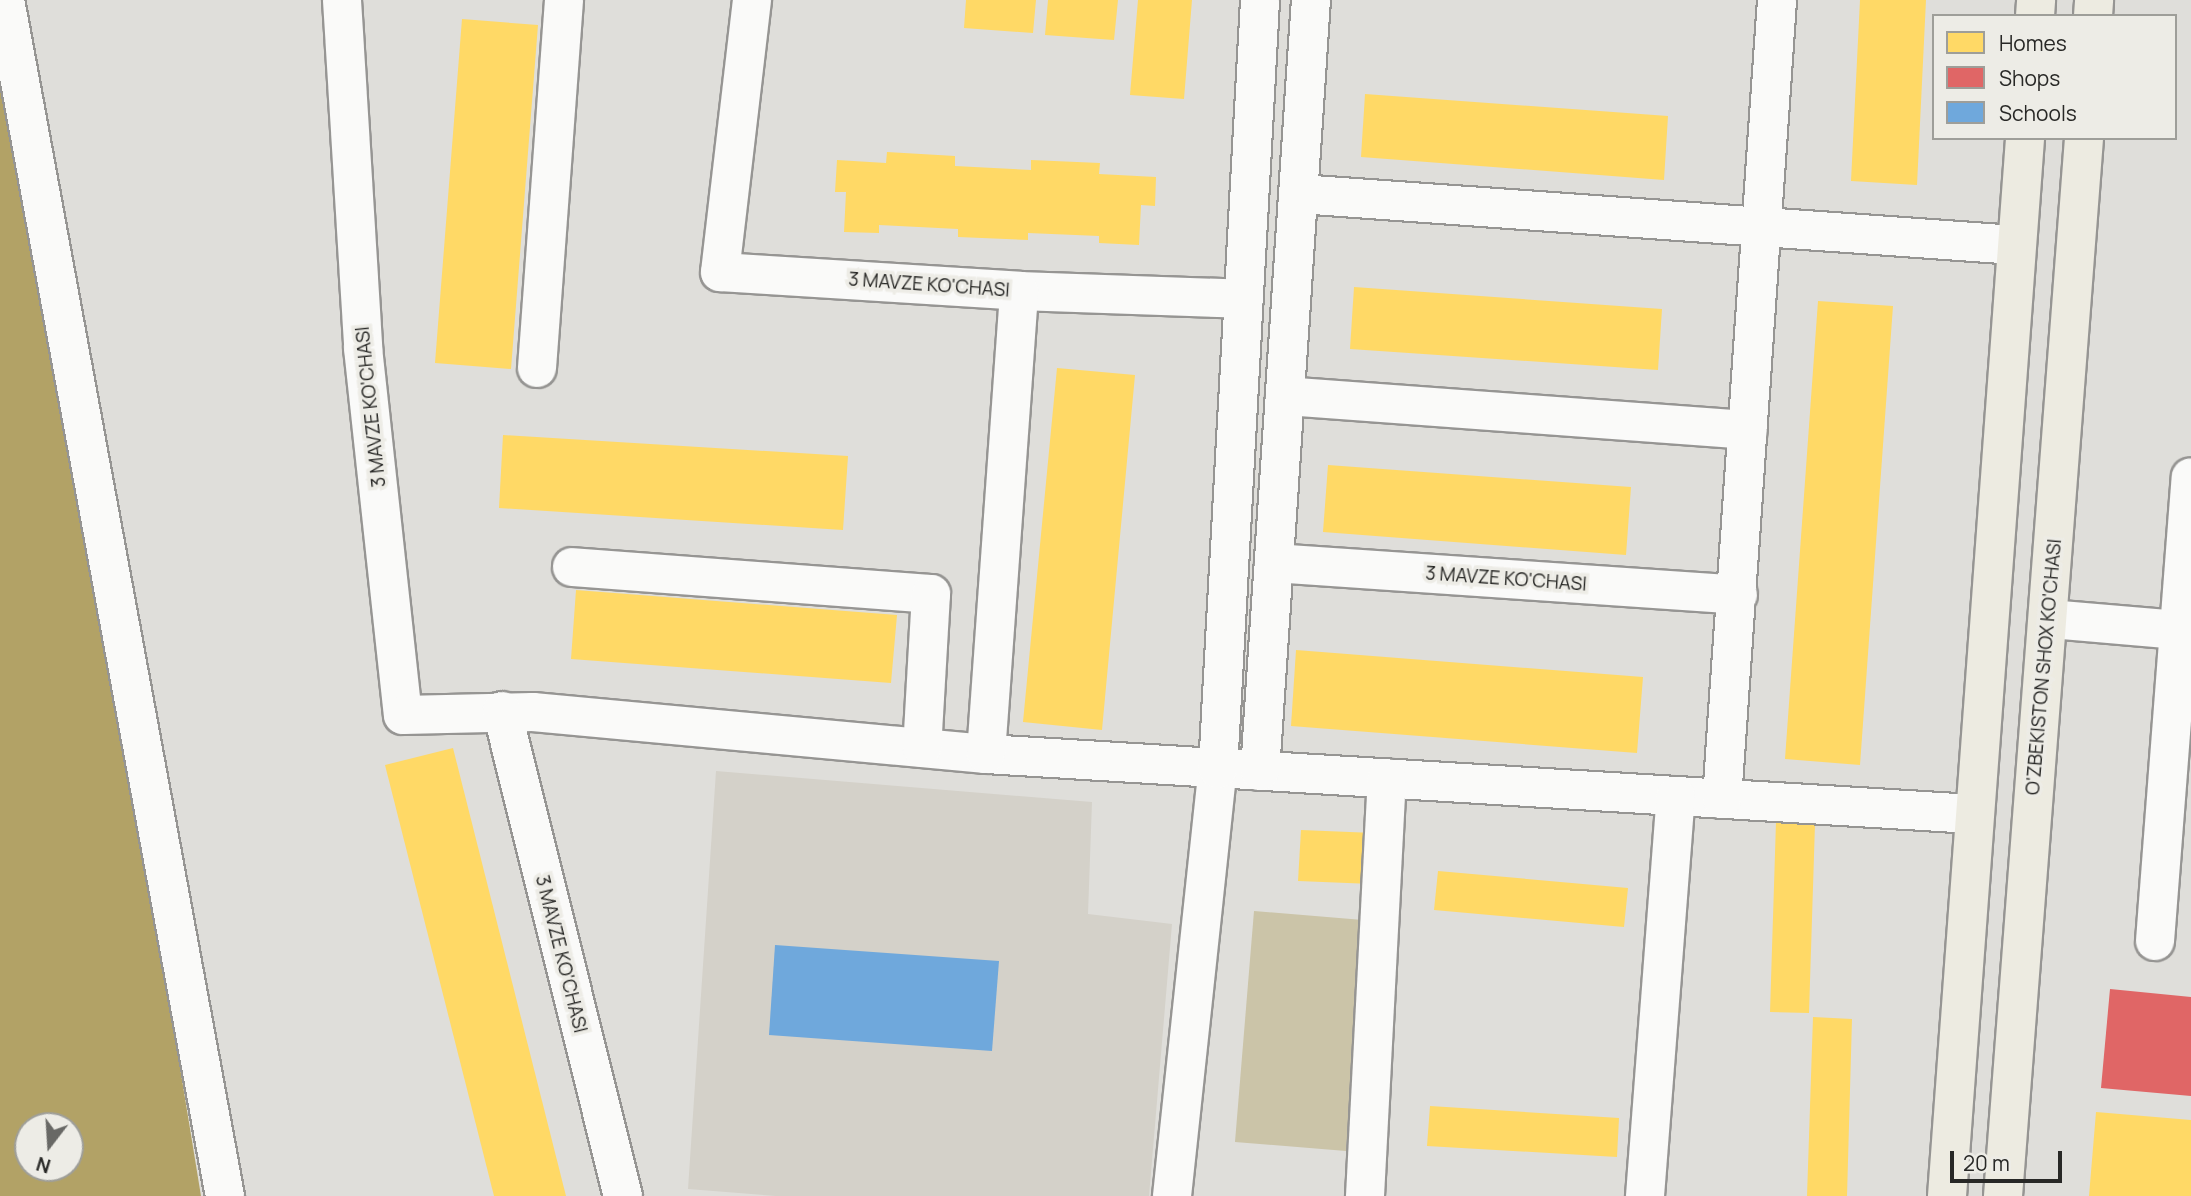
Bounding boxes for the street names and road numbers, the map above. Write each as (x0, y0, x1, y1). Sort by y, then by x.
street label: 3 MAVZE KO'CHASI (848, 268, 1010, 302)
street label: 3 MAVZE KO'CHASI (351, 325, 391, 489)
street label: O'ZBEKISTON SHOX KO'CHASI (2021, 538, 2067, 796)
street label: 3 MAVZE KO'CHASI (1425, 562, 1587, 596)
street label: 3 MAVZE KO'CHASI (530, 873, 592, 1035)

